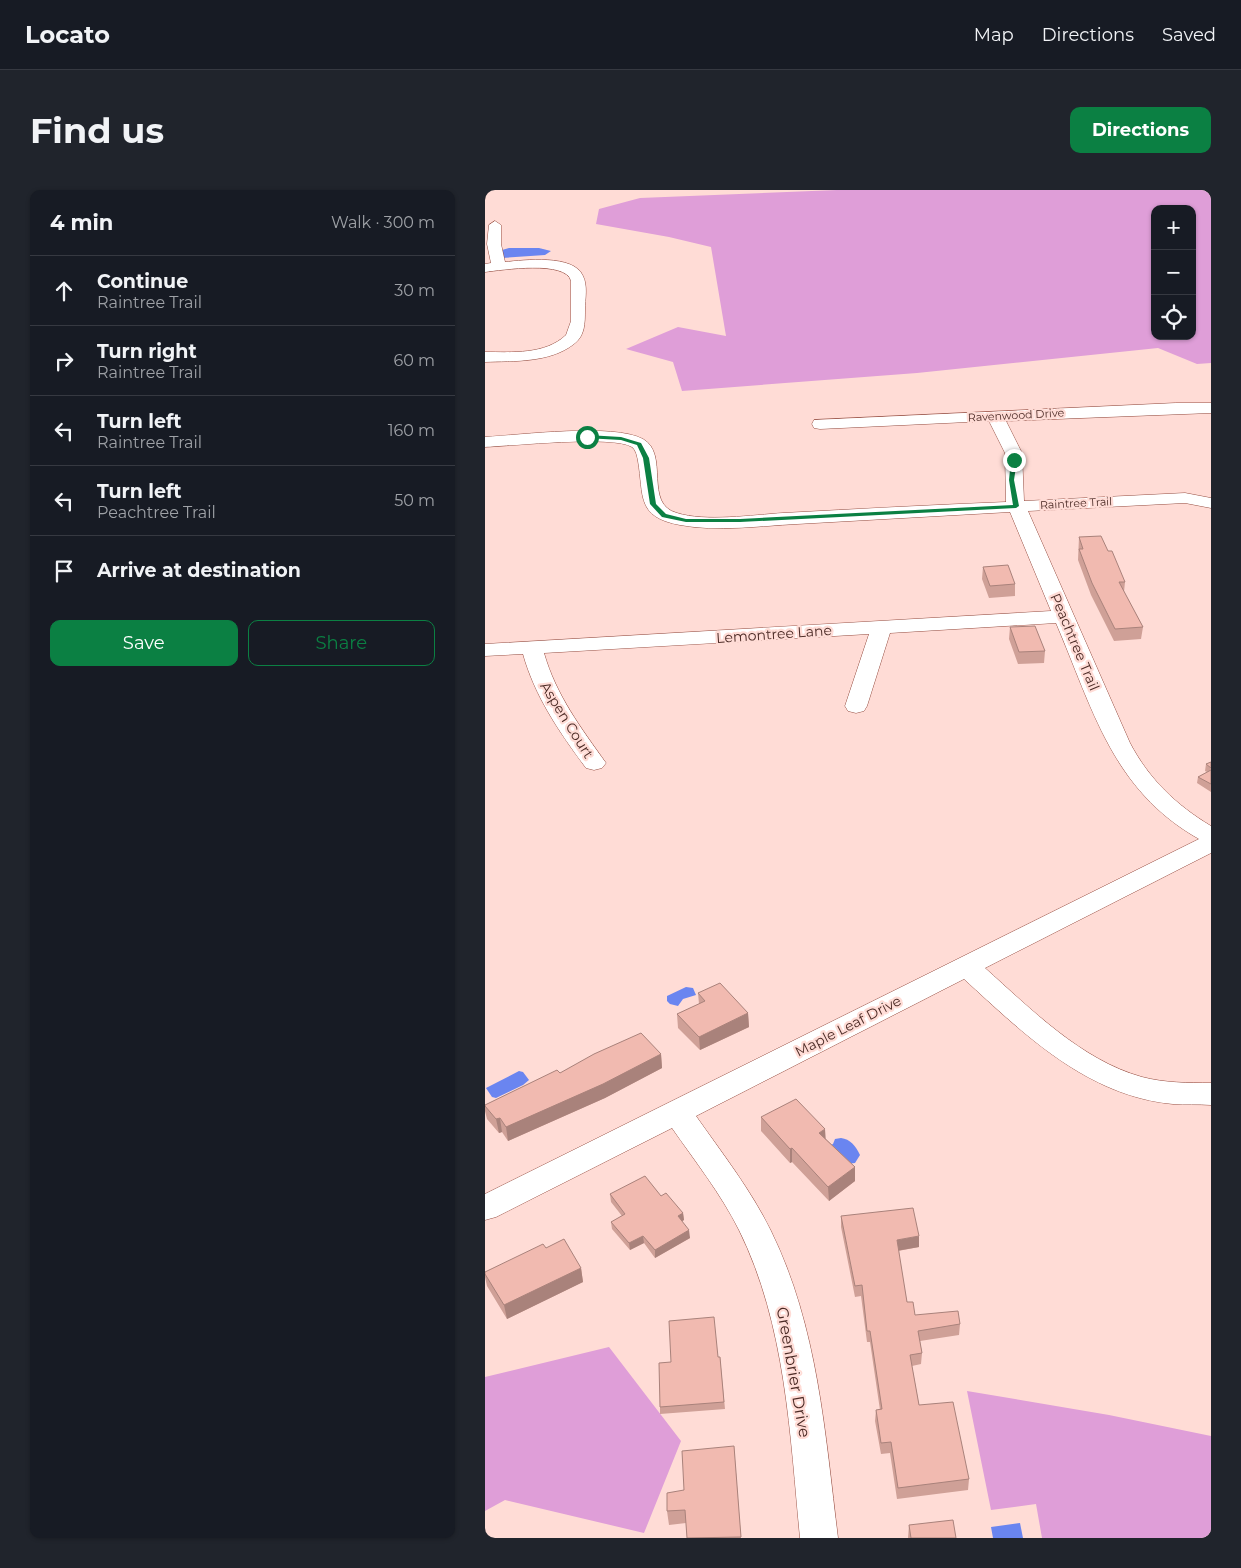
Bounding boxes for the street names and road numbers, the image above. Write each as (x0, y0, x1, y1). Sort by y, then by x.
street label: Ravenwood Drive (967, 405, 1065, 425)
street label: Raintree Trail (1040, 494, 1112, 512)
street label: Peachtree Trail (1046, 591, 1104, 693)
street label: Lemontree Lane (716, 621, 832, 647)
street label: Aspen Court (536, 678, 598, 762)
street label: Maple Leaf Drive (792, 991, 904, 1061)
street label: Greenbrier Drive (773, 1305, 814, 1439)

